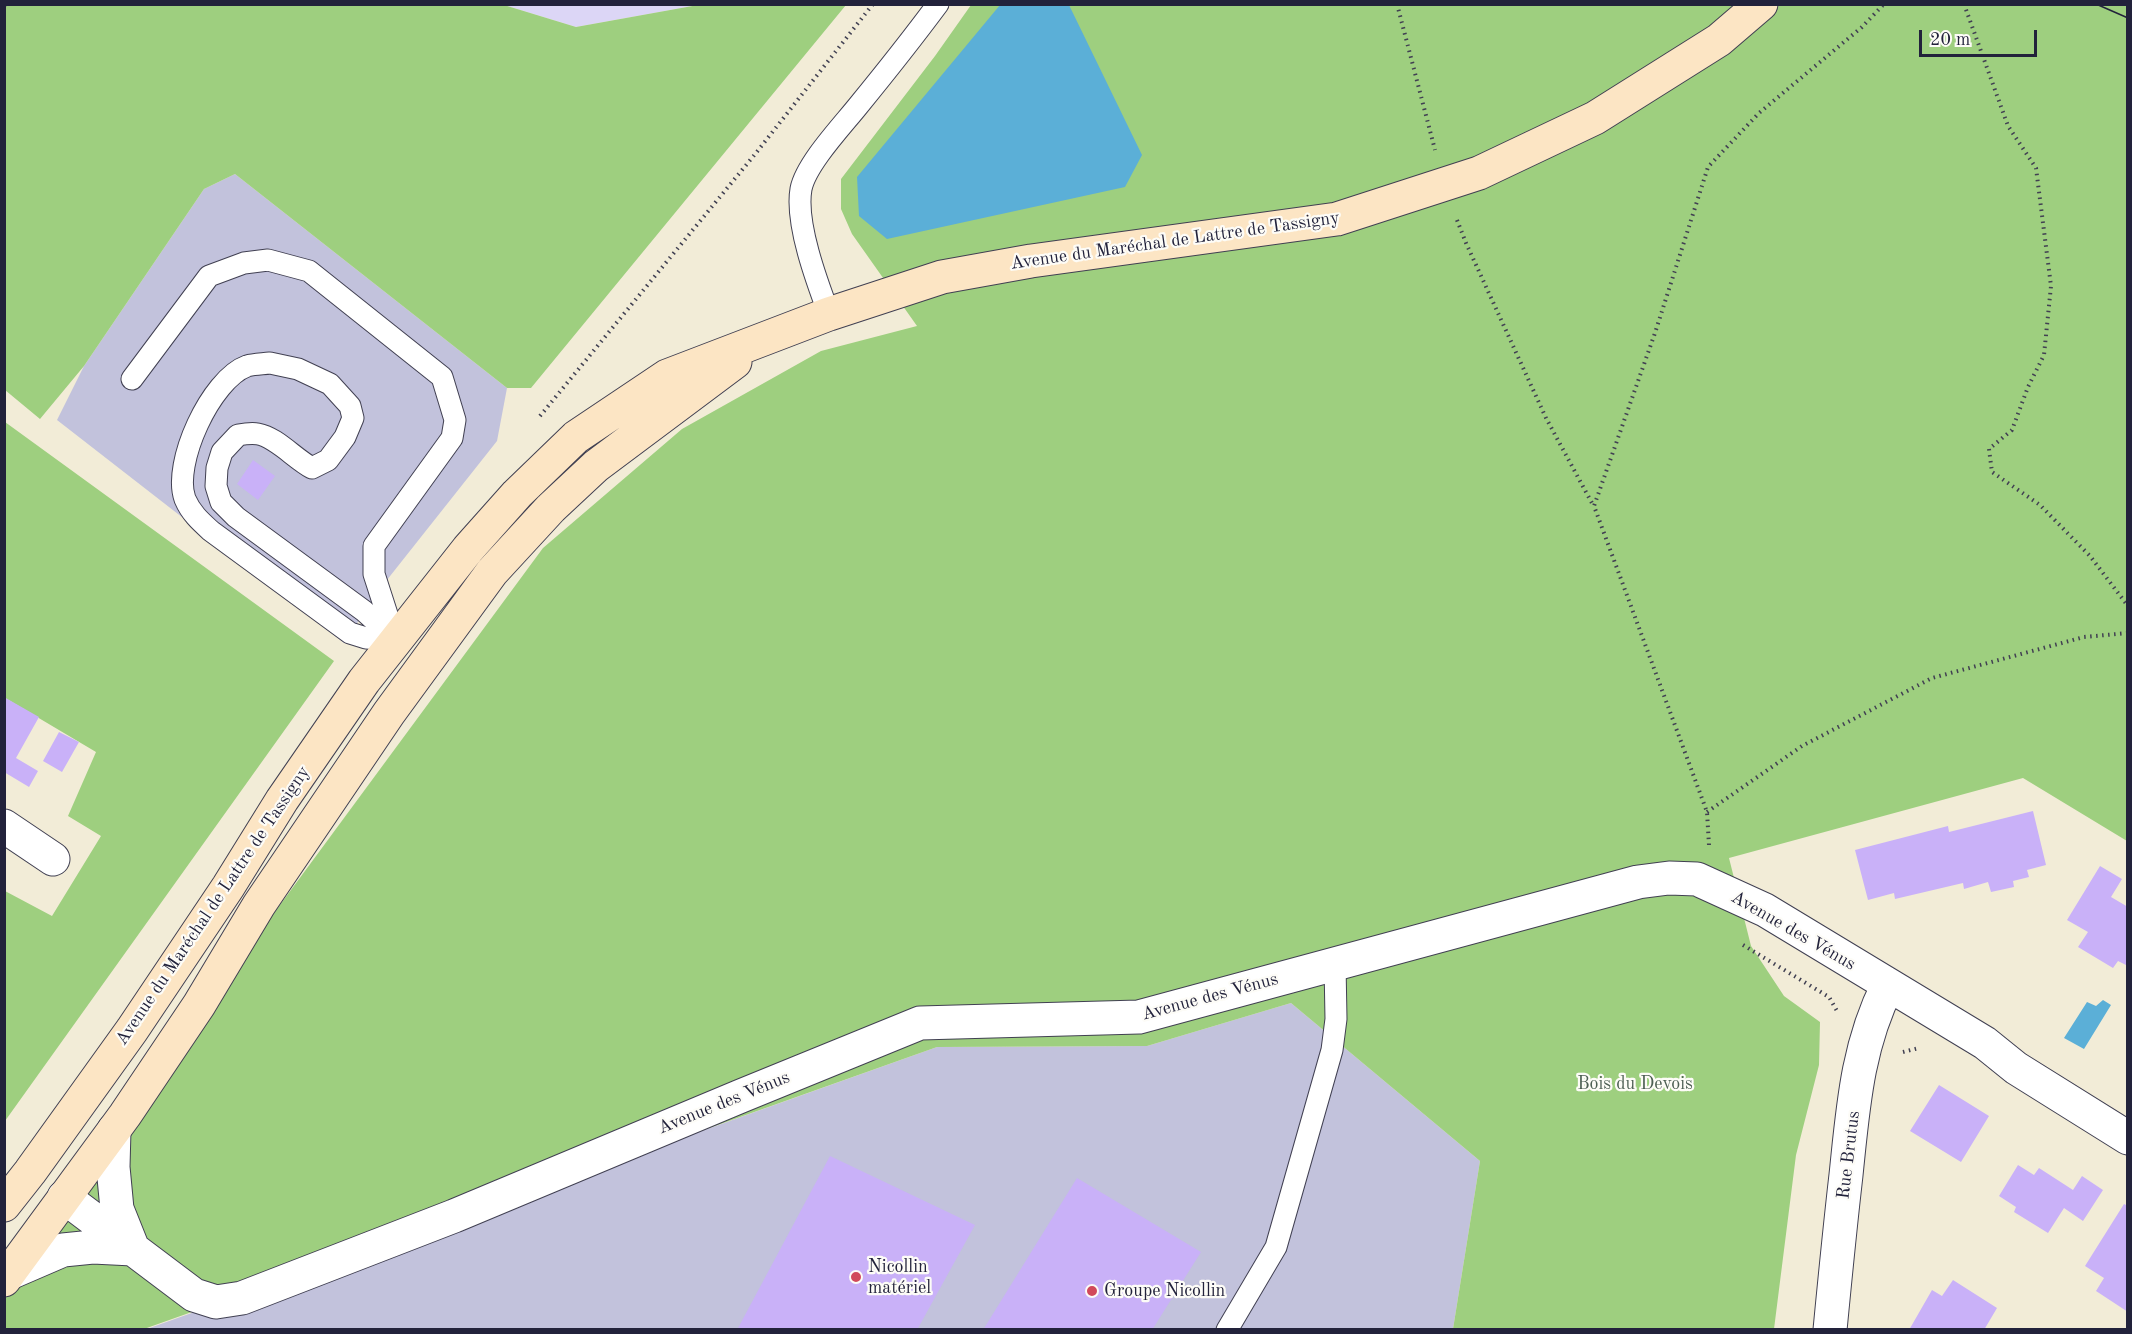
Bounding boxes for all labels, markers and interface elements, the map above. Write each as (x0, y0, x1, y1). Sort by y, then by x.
scale bar (1922, 18, 2040, 56)
text: 20 m (1930, 31, 1970, 49)
street label: Avenue du Maréchal de Lattre de Tassigny (1009, 207, 1341, 275)
street label: Avenue du Maréchal de Lattre de Tassigny (111, 762, 315, 1050)
street label: Avenue des Vénus (1727, 887, 1859, 975)
street label: Avenue des Vénus (1139, 968, 1281, 1026)
street label: Avenue des Vénus (655, 1067, 793, 1139)
park label: Bois du Devois (1577, 1073, 1693, 1095)
street label: Rue Brutus (1833, 1110, 1865, 1200)
place label: Nicollin matériel (868, 1256, 931, 1298)
marker: Nicollin matériel (849, 1270, 863, 1284)
place label: Groupe Nicollin (1104, 1280, 1225, 1302)
marker: Groupe Nicollin (1085, 1284, 1099, 1298)

